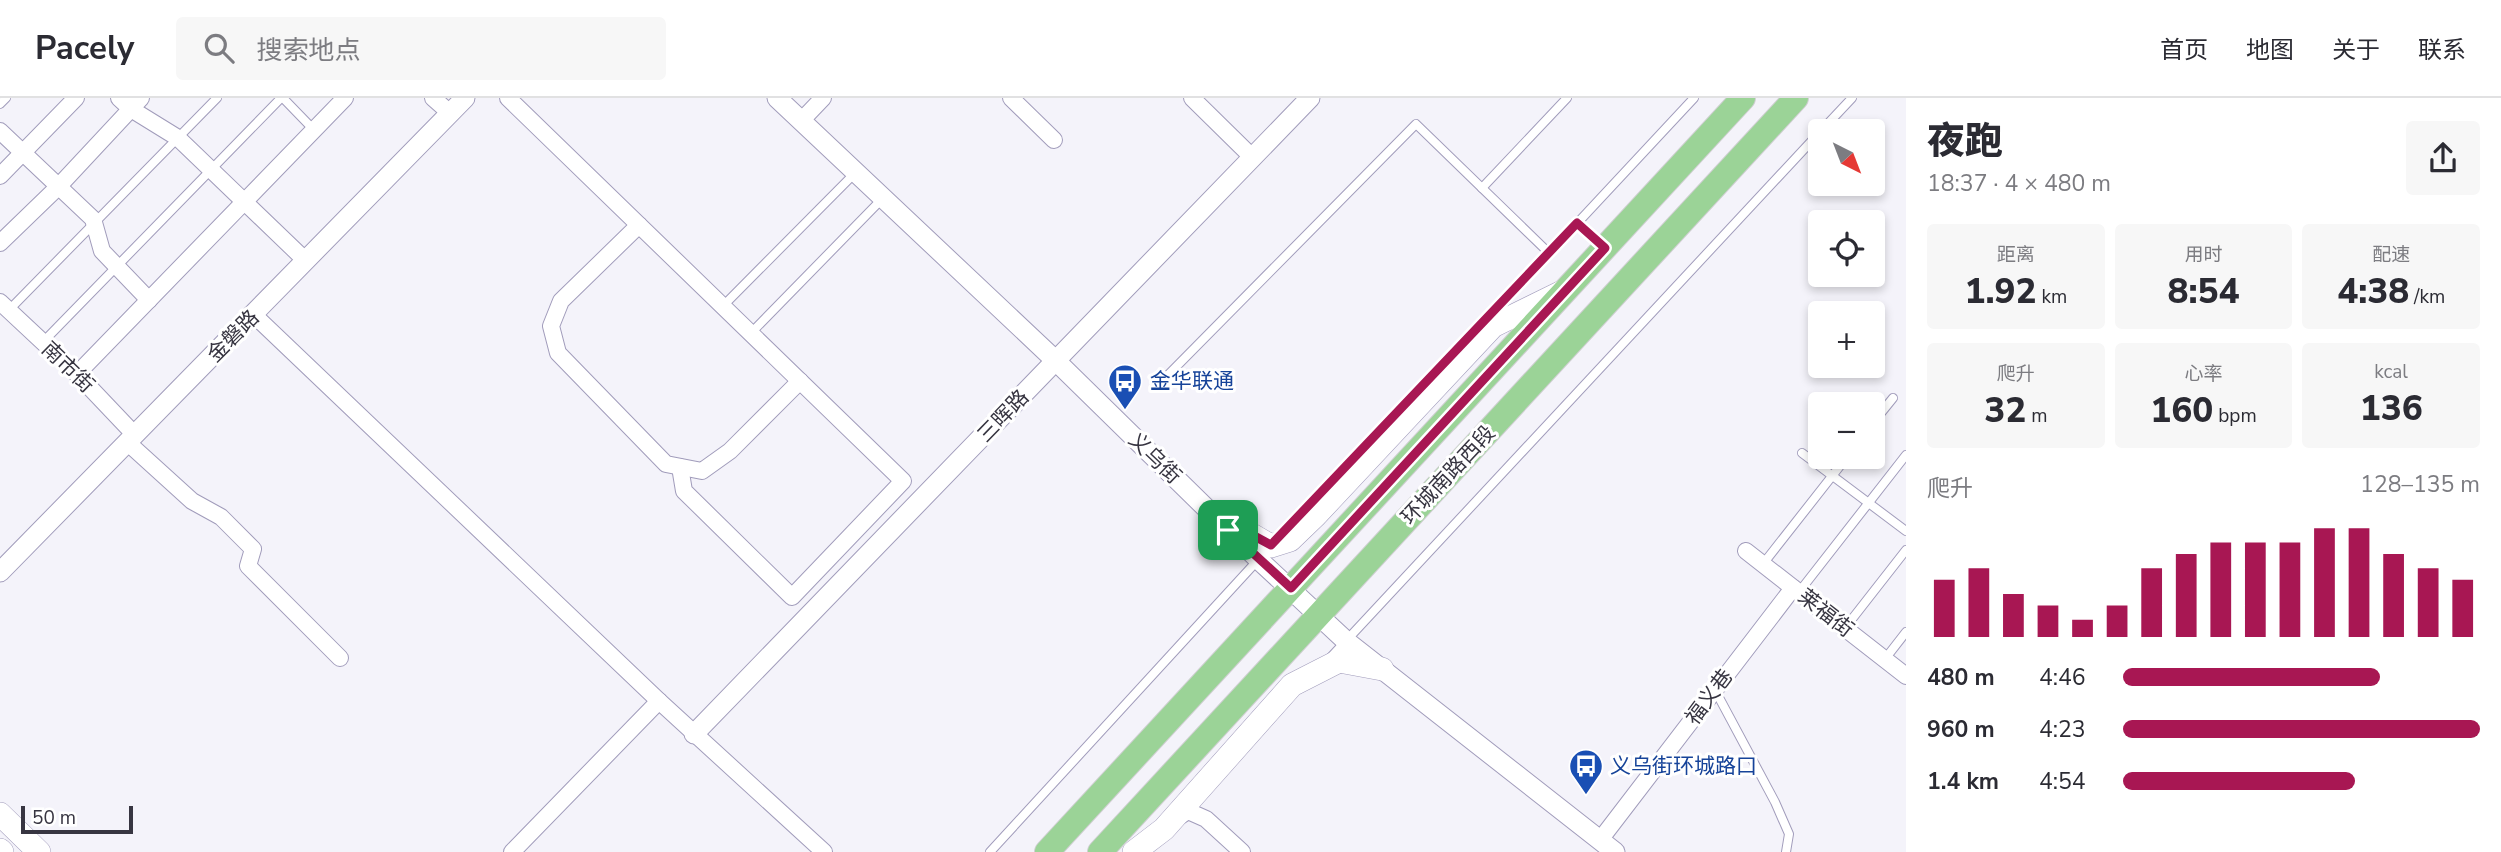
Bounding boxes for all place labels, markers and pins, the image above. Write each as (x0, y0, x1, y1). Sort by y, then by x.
bus stop icon: 金华联通 (1106, 362, 1144, 411)
place label: 金华联通 (1150, 367, 1234, 395)
pin (1198, 500, 1258, 560)
bus stop icon: 义乌街环城路口 (1567, 747, 1605, 796)
place label: 义乌街环城路口 (1610, 752, 1757, 780)

